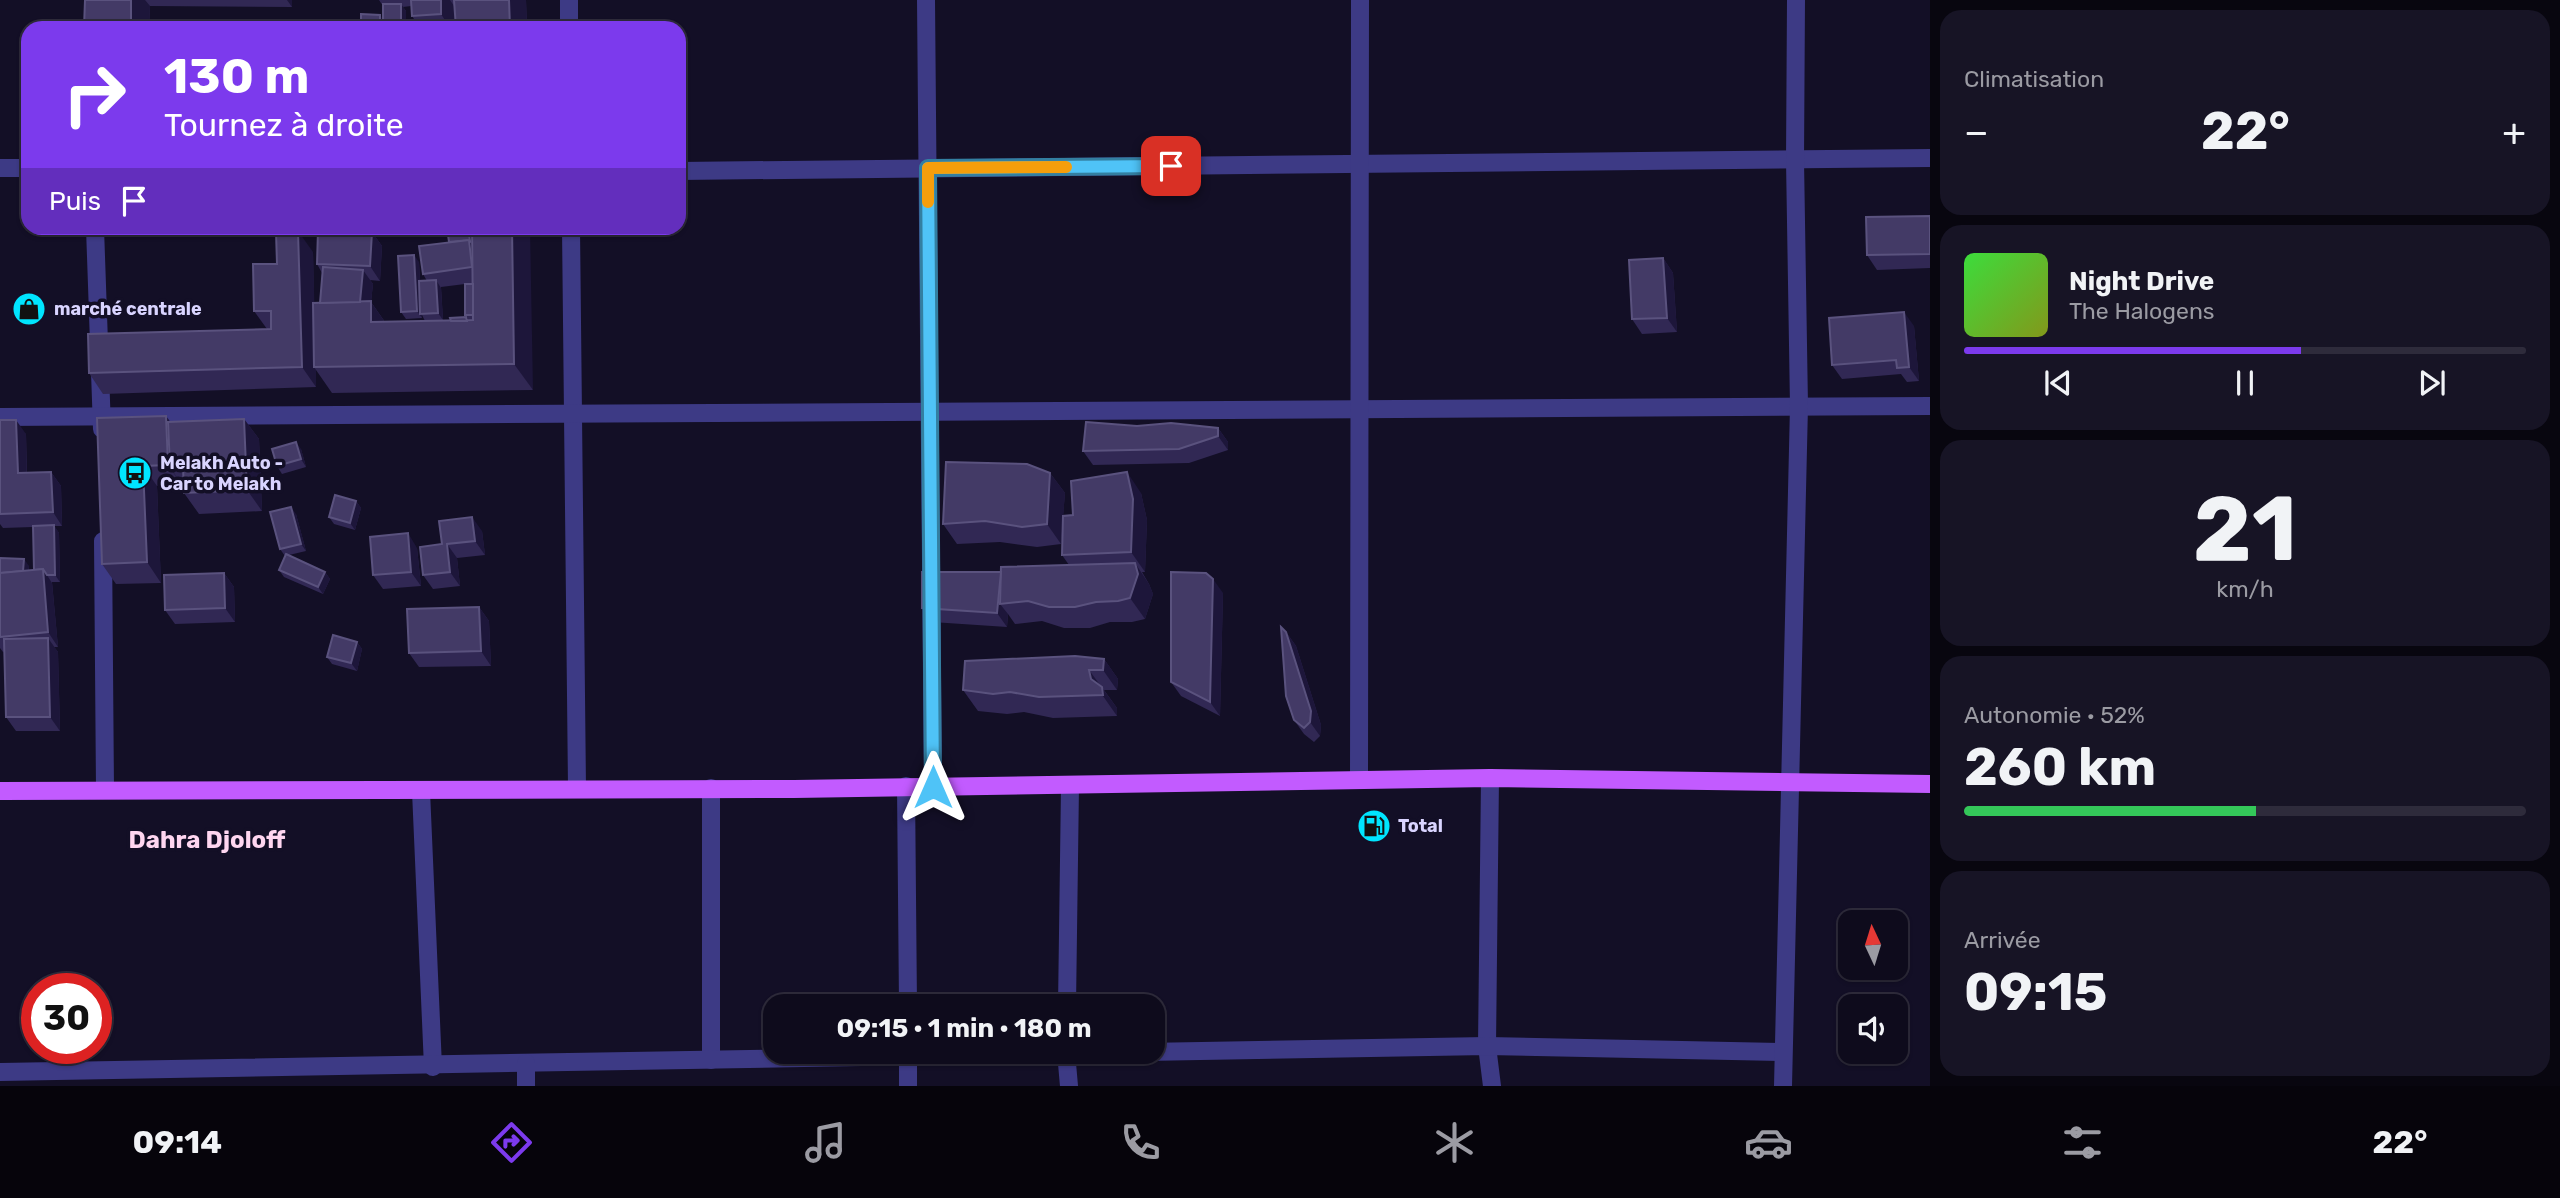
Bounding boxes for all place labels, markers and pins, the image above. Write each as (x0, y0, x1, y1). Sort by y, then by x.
pin (1141, 136, 1201, 196)
shop icon: marché centrale (10, 290, 48, 328)
place label: marché centrale (54, 298, 202, 320)
place label: Melakh Auto - Car to Melakh (160, 452, 283, 495)
bus stop icon: Melakh Auto - Car to Melakh (116, 454, 154, 492)
fuel station icon: Total (1355, 807, 1393, 845)
place label: Total (1398, 815, 1443, 837)

